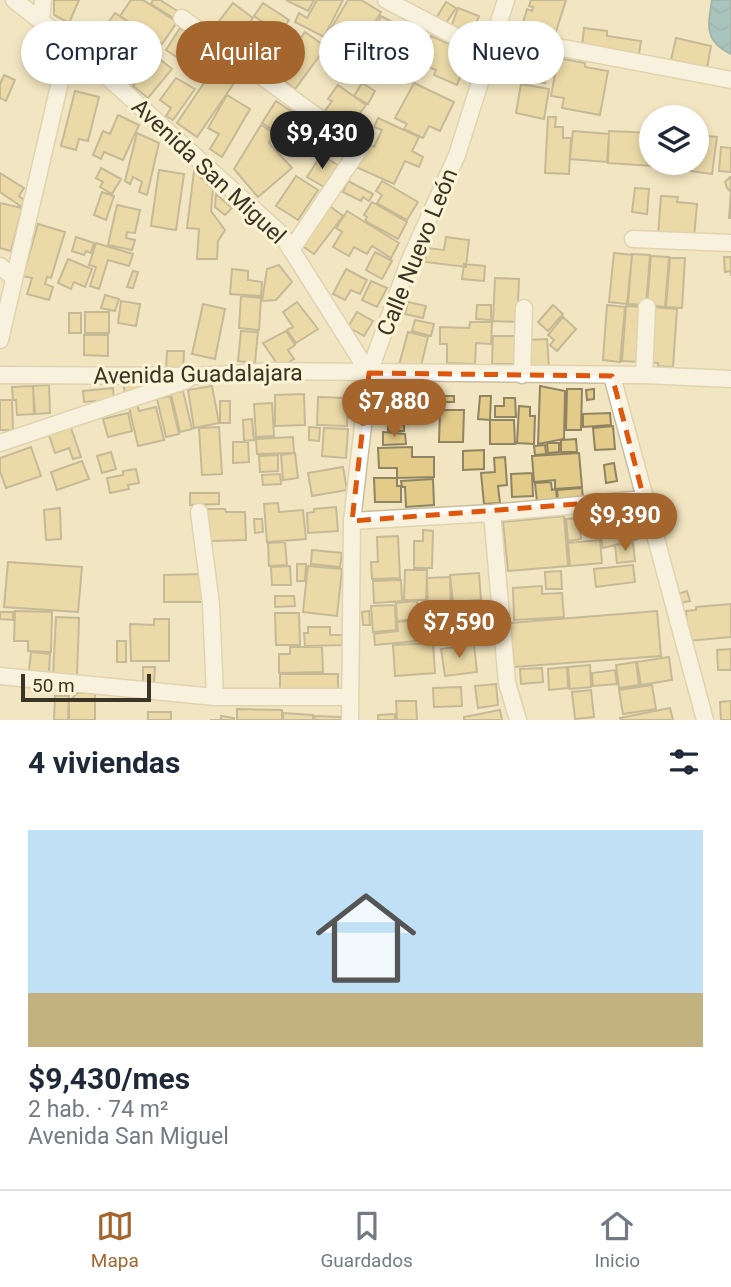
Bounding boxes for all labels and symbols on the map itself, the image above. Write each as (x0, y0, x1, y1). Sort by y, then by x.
street label: Avenida San Miguel (126, 93, 291, 250)
pin: $9,430 (265, 111, 379, 171)
street label: Calle Nuevo León (372, 165, 463, 340)
street label: Avenida Guadalajara (93, 359, 303, 390)
pin: $7,880 (337, 380, 451, 439)
pin: $9,390 (568, 494, 682, 553)
pin: $7,590 (402, 600, 516, 660)
scale bar (21, 671, 150, 703)

